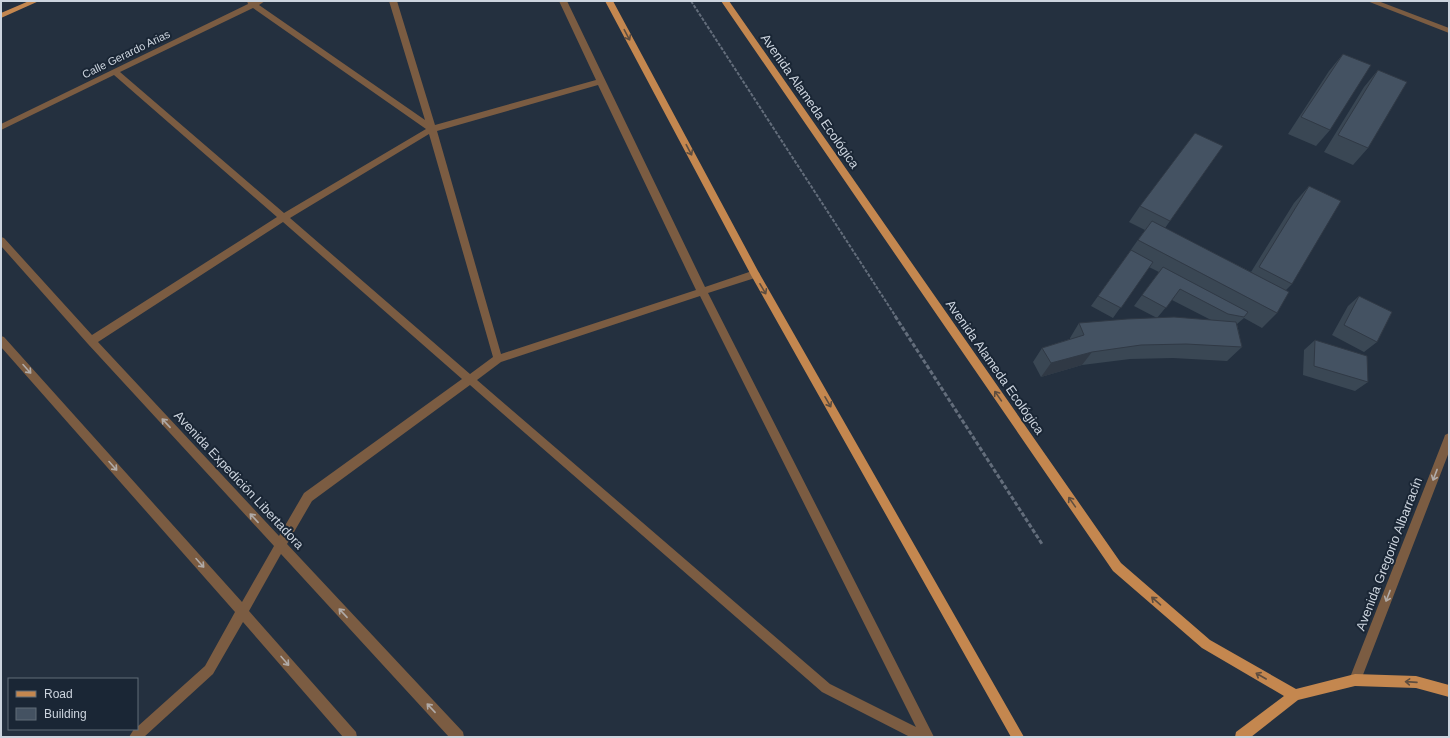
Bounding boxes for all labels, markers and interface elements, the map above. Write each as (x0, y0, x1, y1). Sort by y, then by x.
street label: Calle Gerardo Arias (80, 27, 172, 80)
one-way arrow (624, 29, 632, 41)
street label: Avenida Alameda Ecológica (758, 31, 863, 172)
one-way arrow (685, 144, 693, 156)
one-way arrow (760, 283, 768, 295)
street label: Avenida Alameda Ecológica (943, 297, 1048, 438)
one-way arrow (22, 364, 32, 374)
one-way arrow (994, 390, 1002, 401)
one-way arrow (824, 396, 832, 408)
street label: Avenida Expedición Libertadora (171, 408, 308, 553)
one-way arrow (161, 418, 171, 428)
one-way arrow (109, 461, 118, 472)
one-way arrow (1430, 468, 1438, 480)
street label: Avenida Gregorio Albarracín (1353, 475, 1425, 633)
one-way arrow (1068, 497, 1076, 508)
one-way arrow (250, 513, 259, 523)
one-way arrow (195, 558, 204, 569)
one-way arrow (1383, 589, 1391, 601)
one-way arrow (1151, 596, 1161, 605)
one-way arrow (338, 608, 348, 618)
one-way arrow (281, 656, 290, 666)
one-way arrow (1255, 671, 1267, 679)
legend (8, 678, 138, 730)
one-way arrow (1405, 679, 1418, 686)
text: Road (44, 687, 73, 701)
one-way arrow (427, 703, 436, 714)
text: Building (44, 707, 87, 721)

